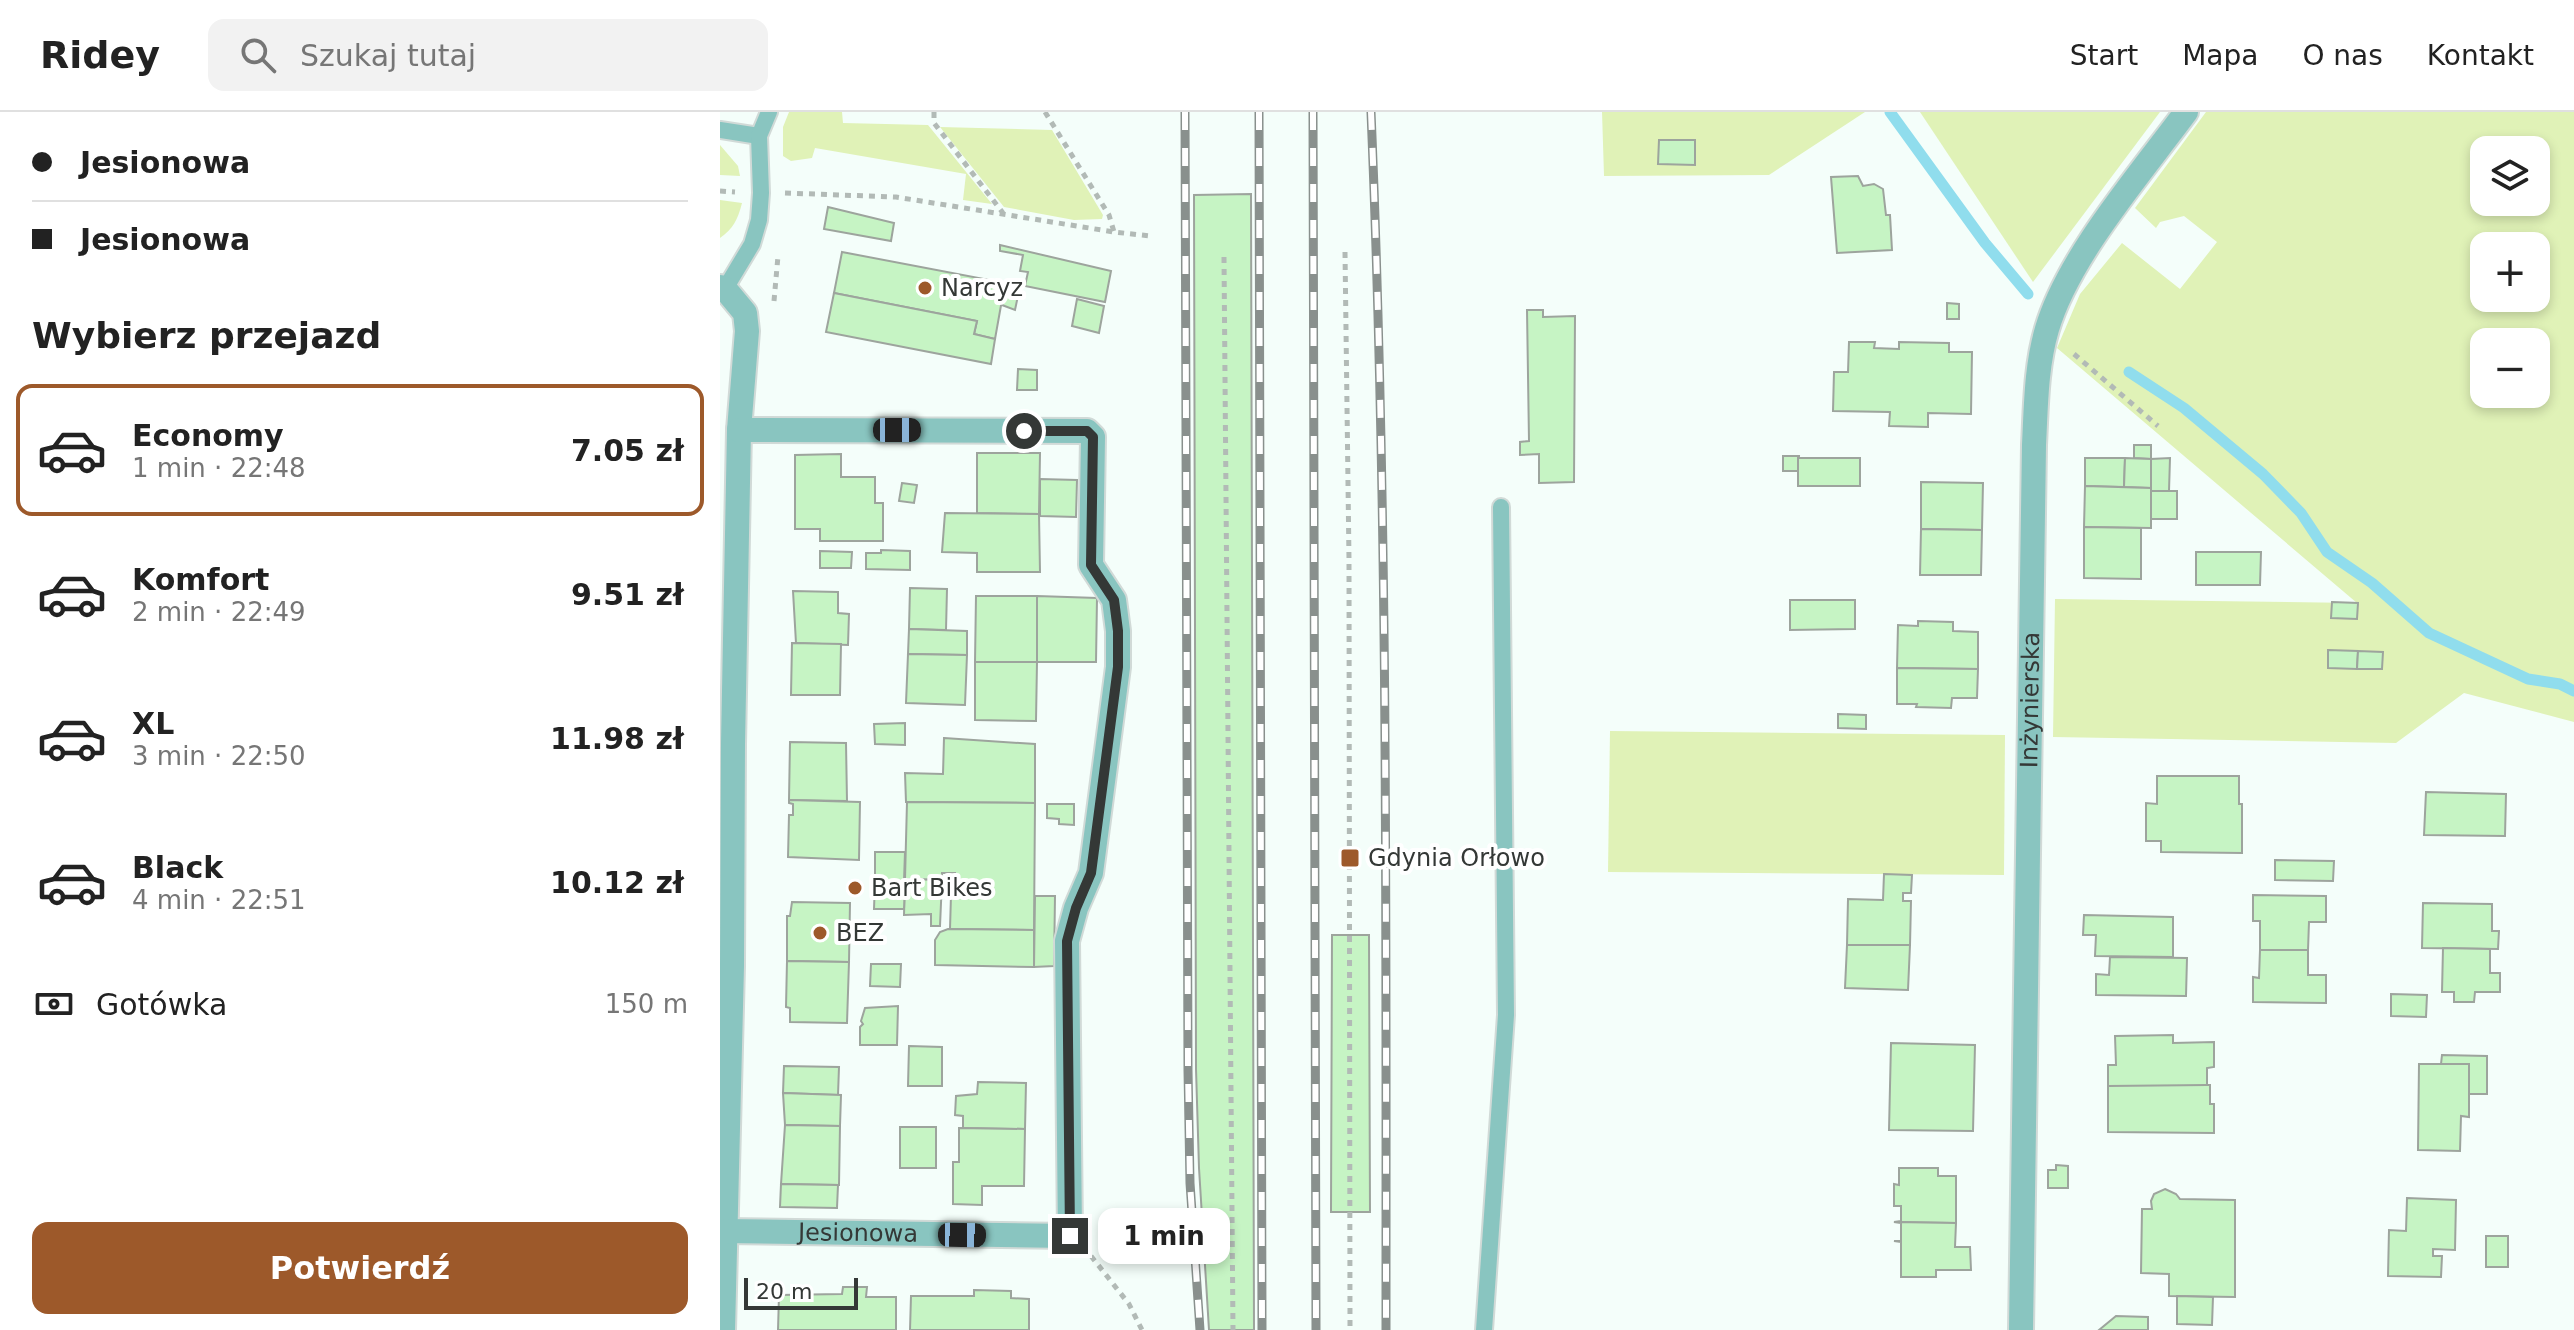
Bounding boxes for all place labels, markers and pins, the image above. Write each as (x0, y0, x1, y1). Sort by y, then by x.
place label: Narcyz (941, 274, 1023, 302)
marker: Narcyz (916, 279, 934, 297)
place label: Gdynia Orłowo (1368, 844, 1545, 872)
marker: Gdynia Orłowo (1339, 847, 1361, 869)
place label: Bart Bikes (871, 874, 993, 902)
marker: Bart Bikes (846, 879, 864, 897)
place label: BEZ (836, 919, 884, 947)
marker: BEZ (811, 924, 829, 942)

